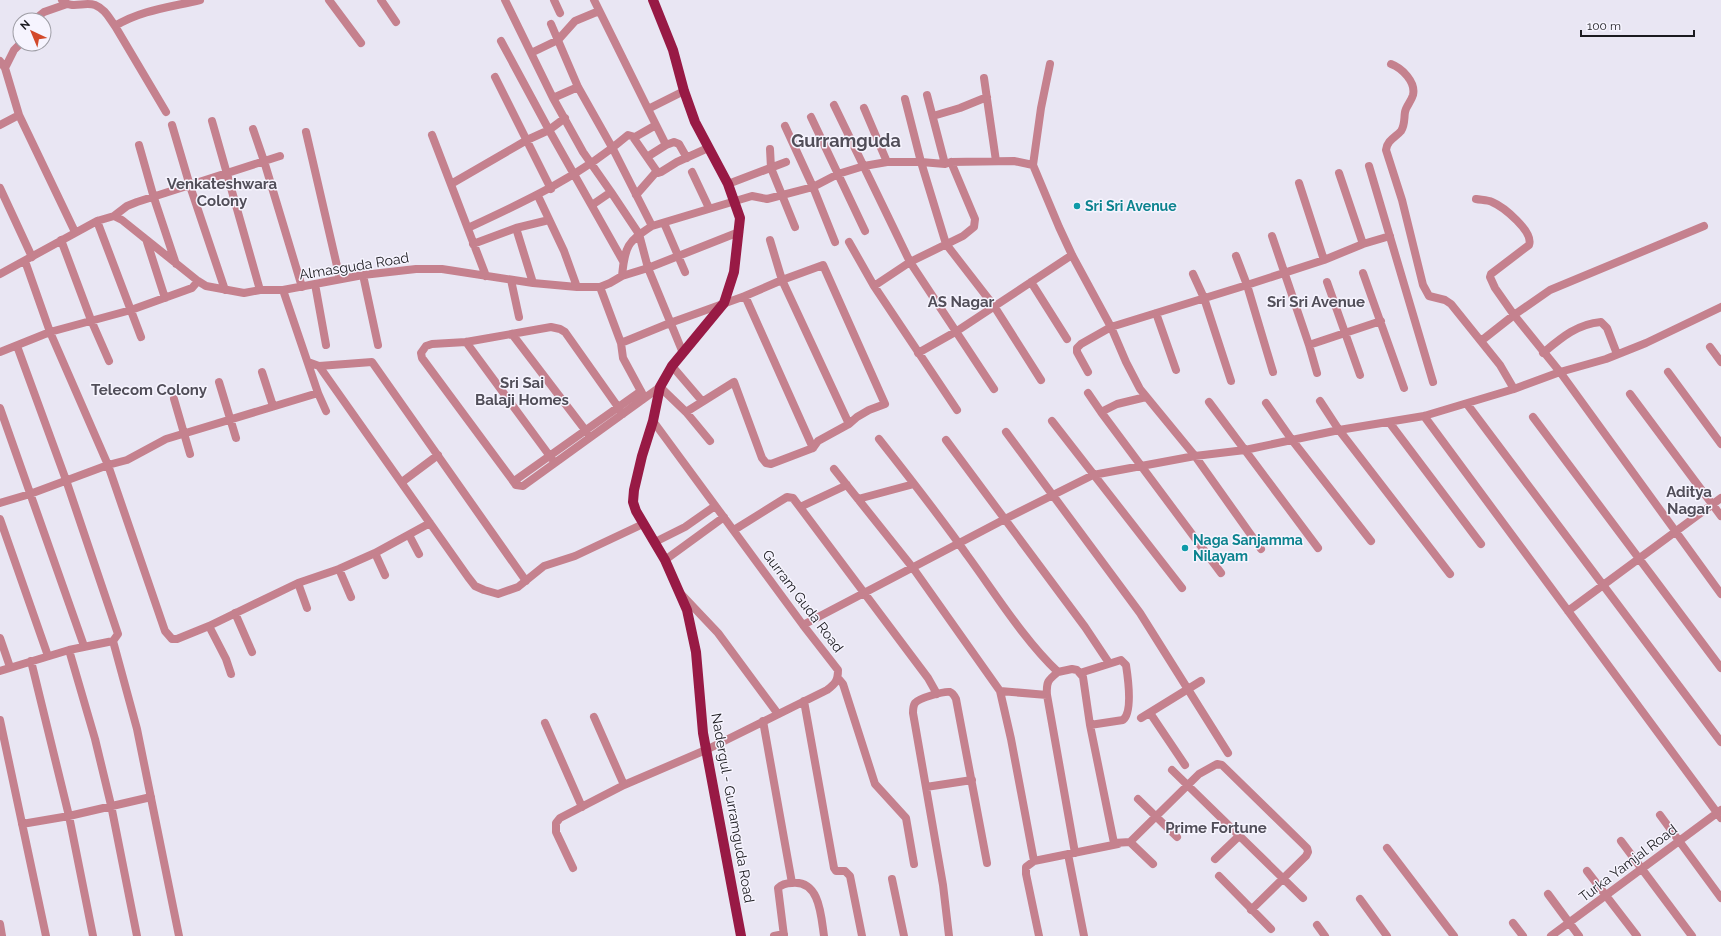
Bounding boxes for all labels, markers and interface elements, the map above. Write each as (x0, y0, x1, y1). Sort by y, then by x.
north arrow (12, 12, 52, 52)
scale bar (1581, 12, 1694, 38)
text: N (18, 18, 33, 33)
text: 100 m (1587, 19, 1621, 33)
district label: Gurramguda (791, 130, 901, 151)
district label: Venkateshwara Colony (167, 175, 278, 210)
place label: Sri Sri Avenue (1085, 198, 1177, 214)
marker: Sri Sri Avenue (1072, 201, 1082, 211)
street label: Almasguda Road (298, 249, 410, 283)
district label: AS Nagar (928, 293, 995, 311)
district label: Sri Sri Avenue (1267, 293, 1365, 311)
district label: Sri Sai Balaji Homes (475, 374, 569, 409)
district label: Telecom Colony (91, 381, 208, 399)
district label: Aditya Nagar (1666, 483, 1712, 518)
place label: Naga Sanjamma Nilayam (1193, 532, 1303, 564)
marker: Naga Sanjamma Nilayam (1180, 543, 1190, 553)
street label: Gurram Guda Road (759, 547, 847, 655)
street label: Nadergul - Gurramguda Road (708, 712, 758, 904)
district label: Prime Fortune (1165, 819, 1267, 837)
street label: Turka Yamjal Road (1576, 821, 1680, 905)

